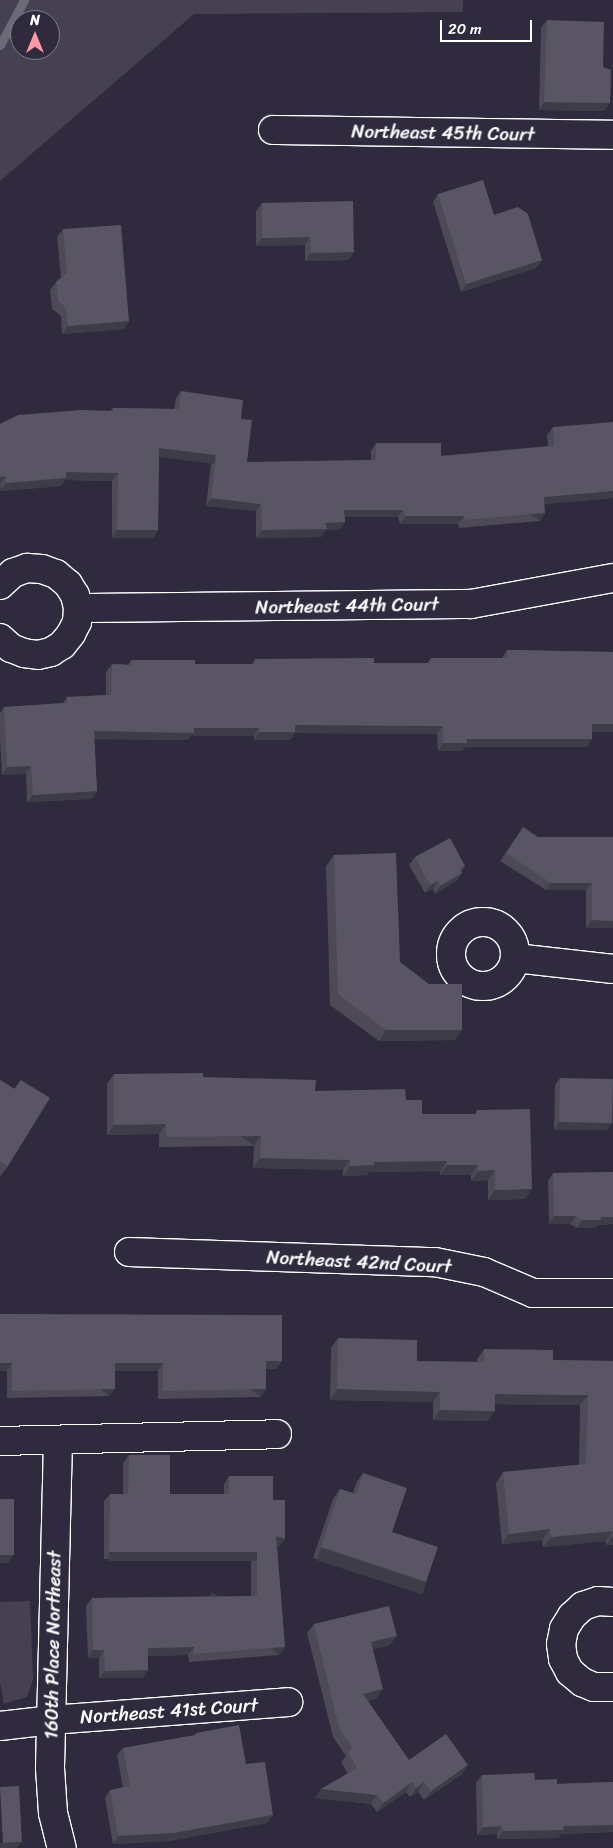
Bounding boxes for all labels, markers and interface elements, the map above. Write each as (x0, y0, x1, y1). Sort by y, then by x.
text: N (30, 8, 40, 33)
north arrow (10, 10, 60, 60)
scale bar (443, 10, 536, 42)
text: 20 m (448, 16, 482, 42)
street label: Northeast 45th Court (351, 120, 535, 146)
street label: Northeast 44th Court (254, 593, 440, 619)
street label: Northeast 42nd Court (266, 1246, 452, 1278)
street label: 160th Place Northeast (40, 1550, 66, 1740)
street label: Northeast 41st Court (78, 1693, 260, 1729)

